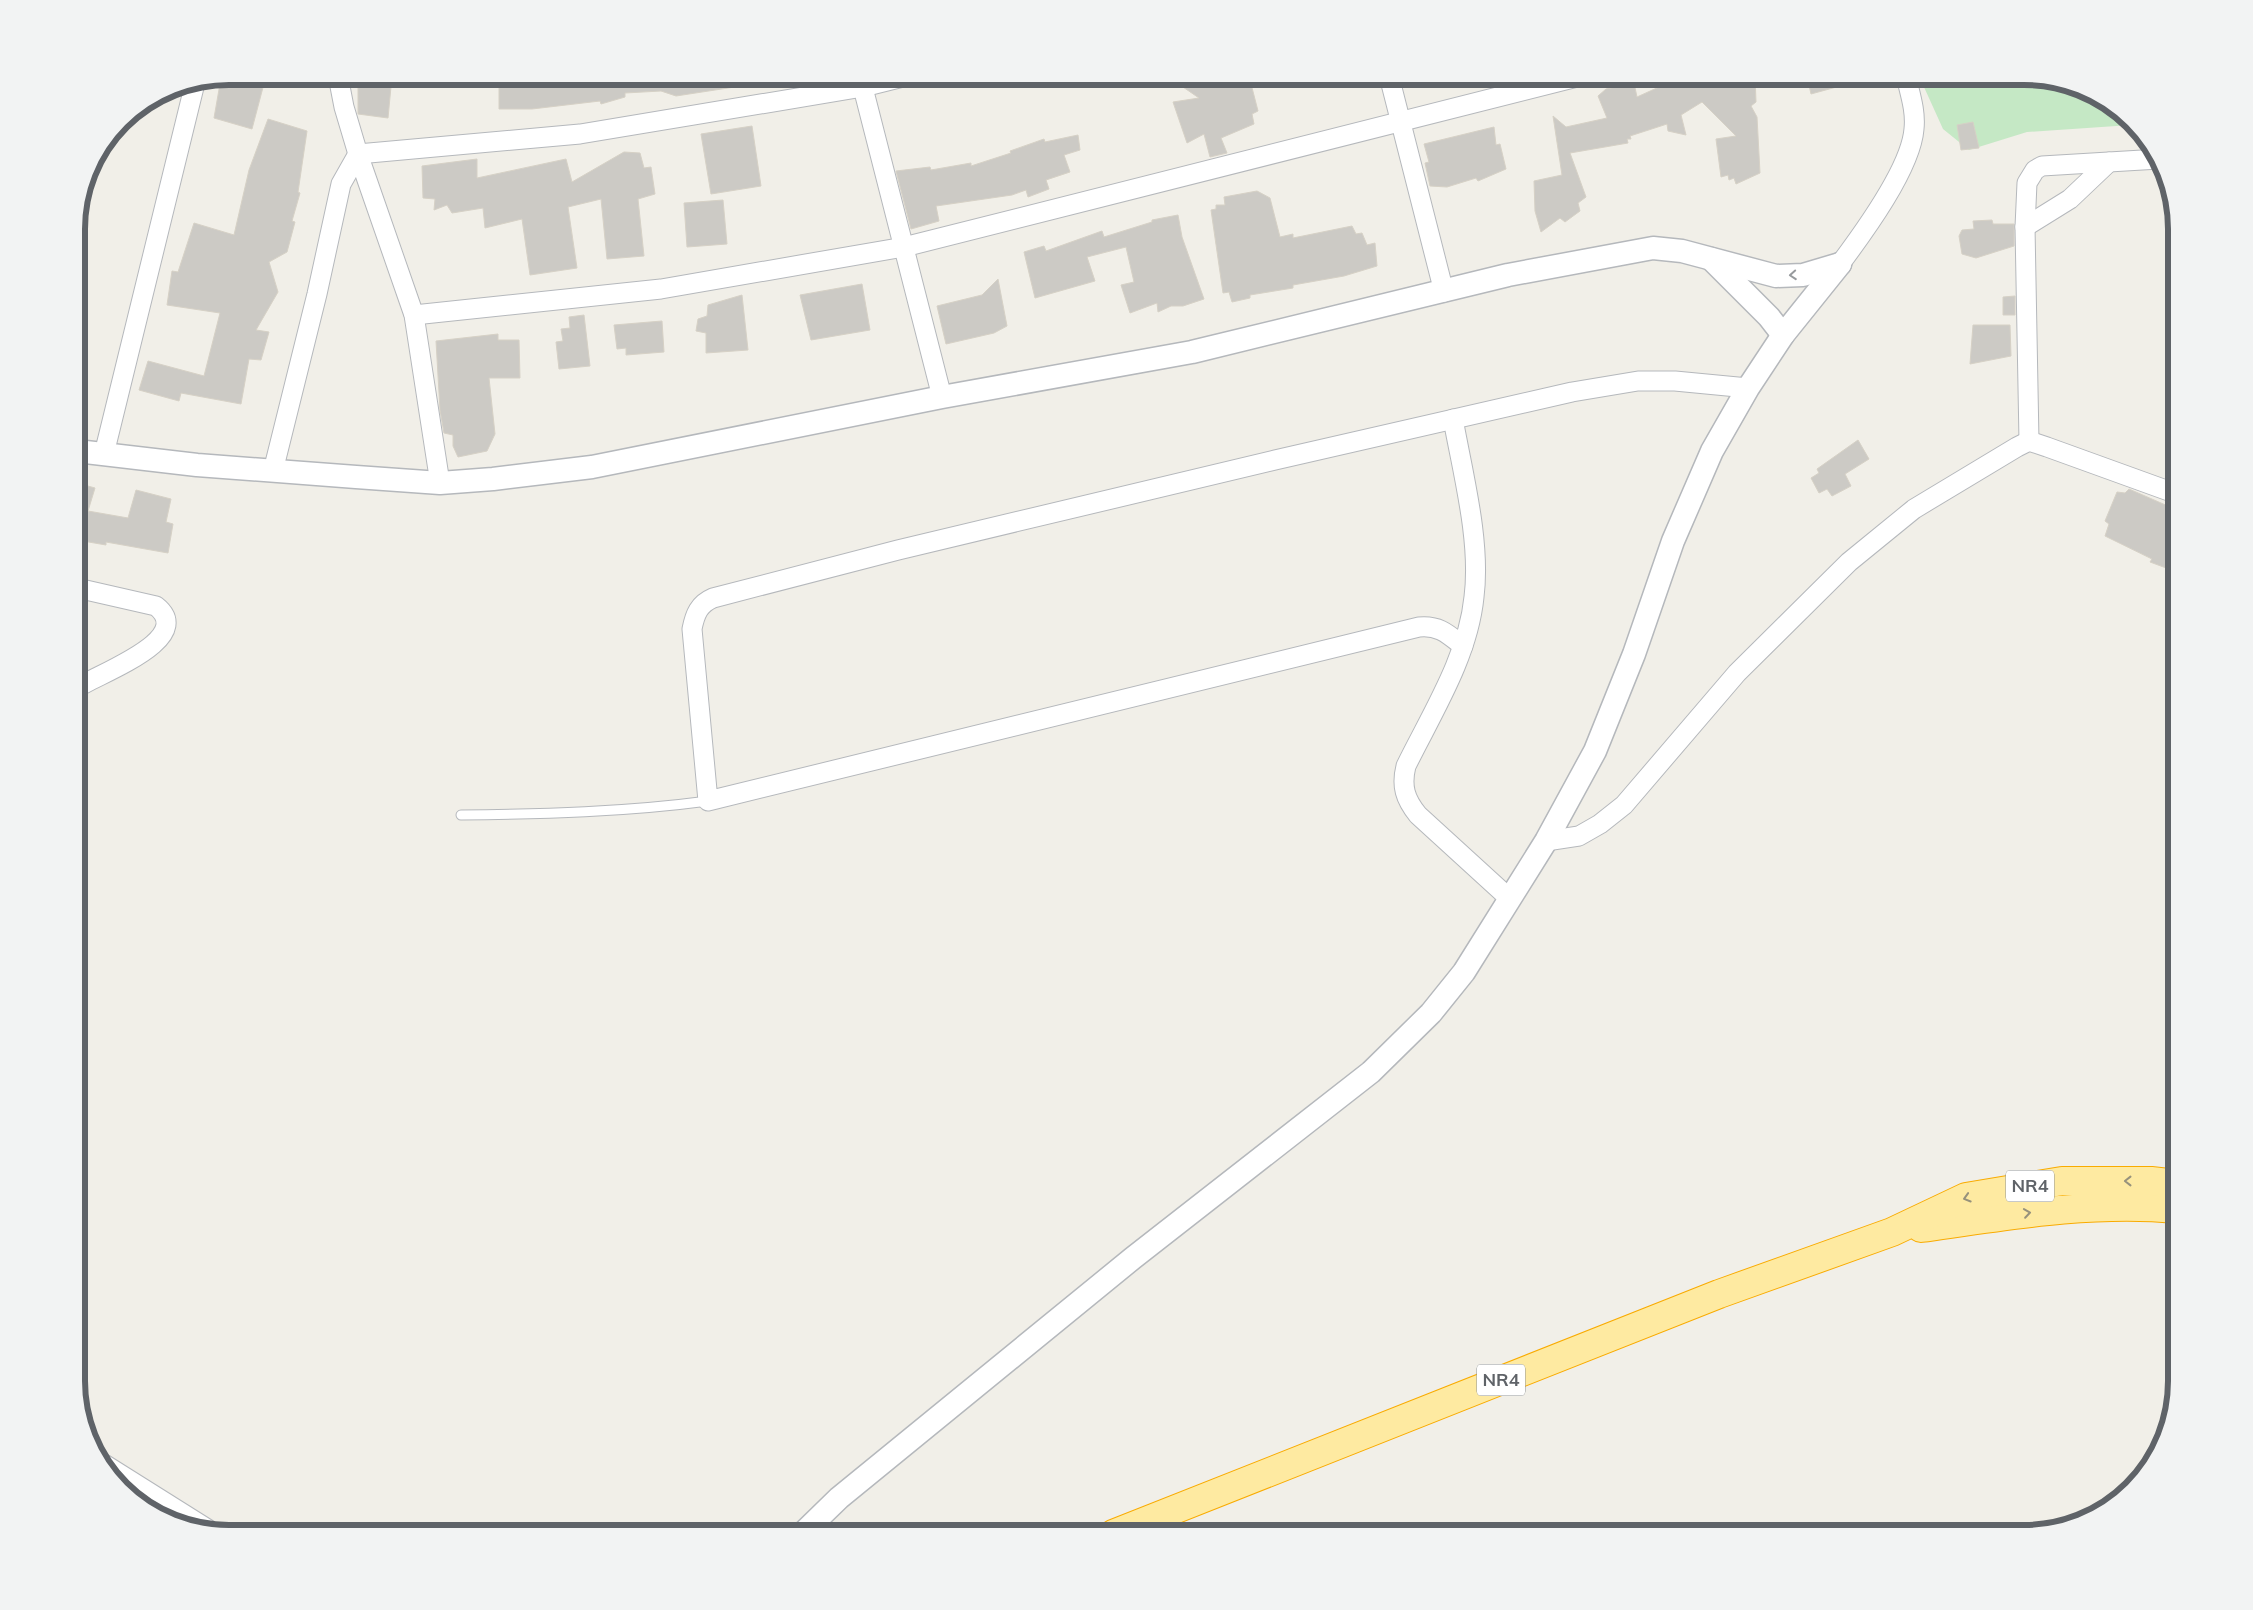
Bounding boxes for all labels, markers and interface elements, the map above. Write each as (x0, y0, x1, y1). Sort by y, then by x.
one-way arrow (1789, 270, 1797, 281)
road number: NR4 (2006, 1170, 2054, 1202)
one-way arrow (2124, 1176, 2132, 1186)
one-way arrow (1964, 1192, 1972, 1202)
one-way arrow (2023, 1208, 2031, 1219)
road number: NR4 (1477, 1364, 1525, 1396)

